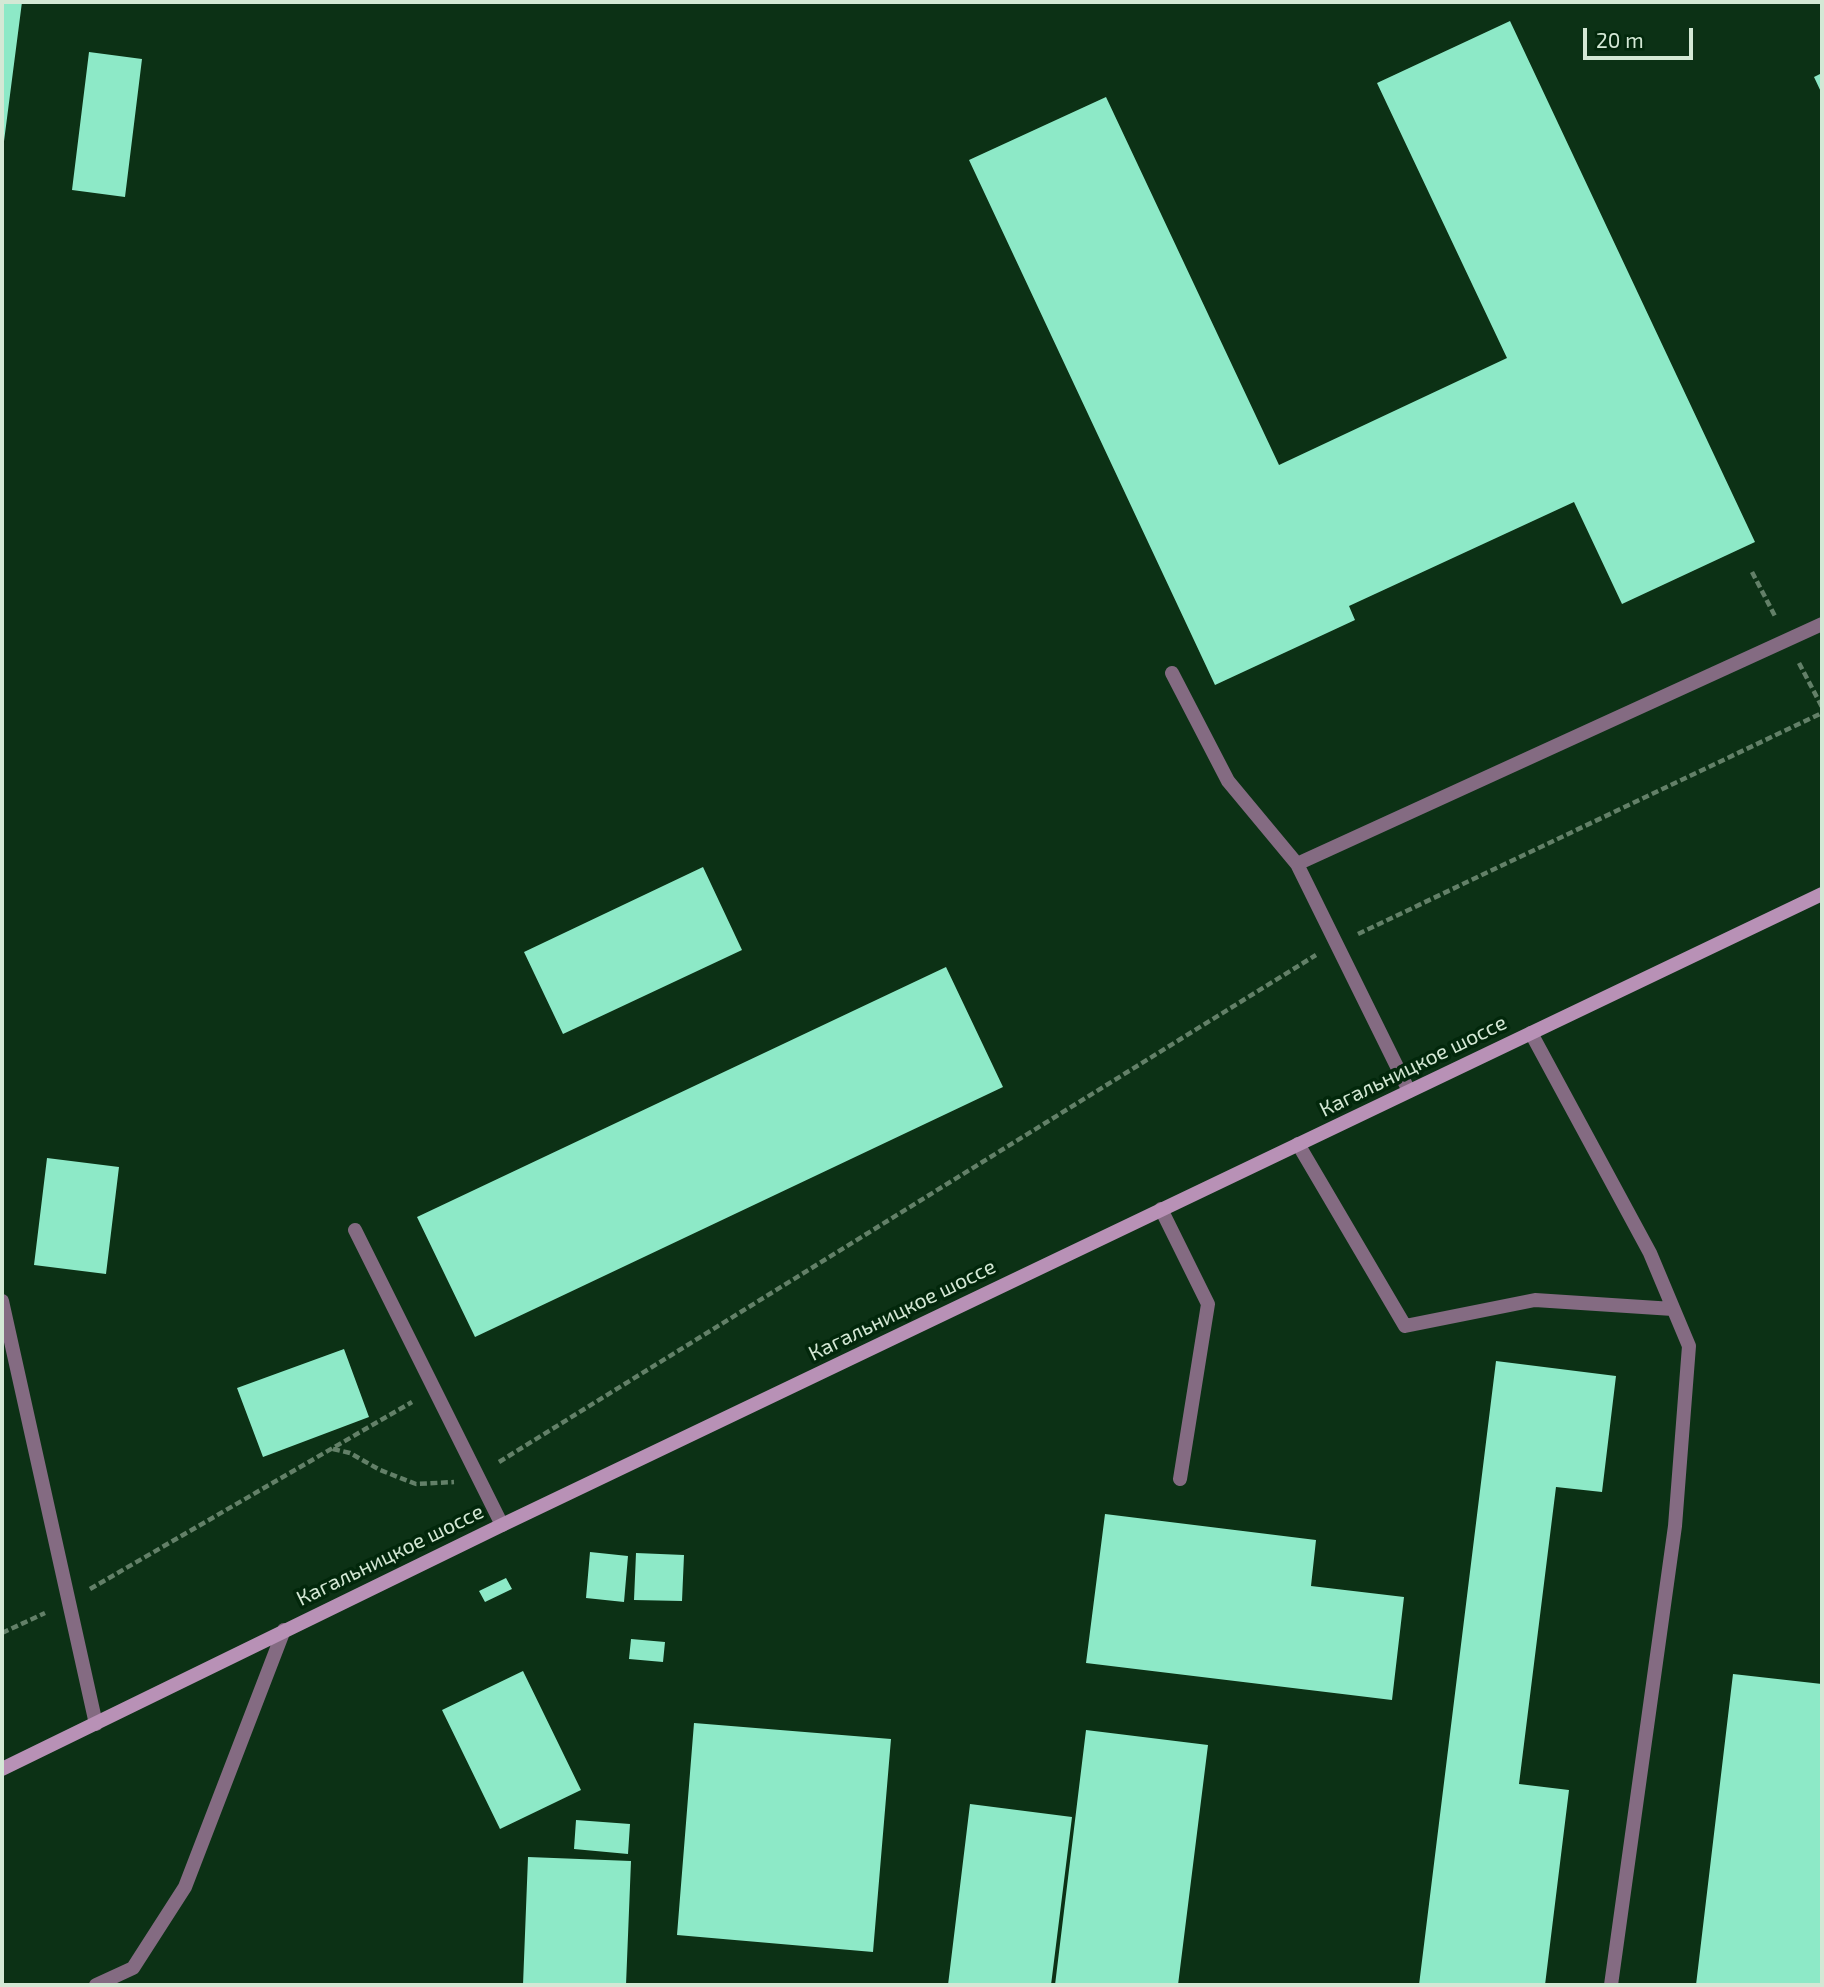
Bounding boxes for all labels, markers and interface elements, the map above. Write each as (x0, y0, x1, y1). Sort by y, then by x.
scale bar (1586, 14, 1696, 58)
text: 20 m (1596, 27, 1644, 52)
street label: Кагальницкое шоссе (1315, 1010, 1511, 1122)
street label: Кагальницкое шоссе (804, 1254, 1000, 1366)
street label: Кагальницкое шоссе (292, 1499, 488, 1611)

